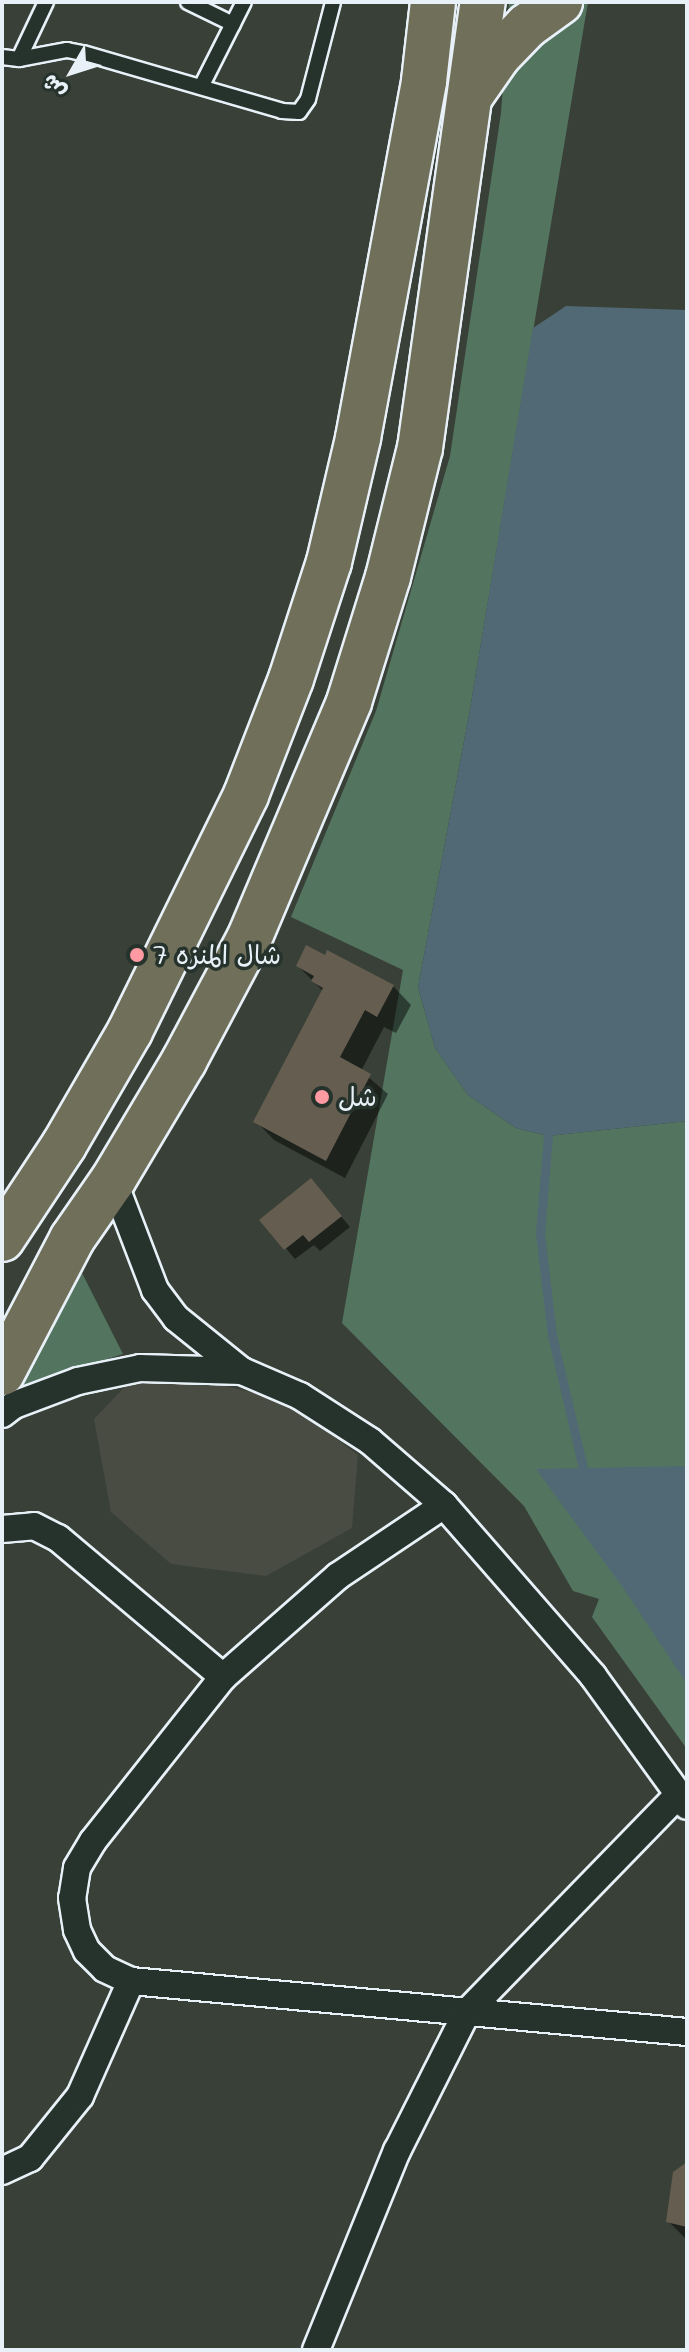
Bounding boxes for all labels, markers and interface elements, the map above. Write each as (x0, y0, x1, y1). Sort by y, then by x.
north arrow (32, 32, 112, 112)
text: ش (34, 69, 72, 106)
place label: شال المنزه 7 (153, 939, 281, 971)
marker: شال المنزه 7 (128, 946, 146, 964)
place label: شل (338, 1081, 377, 1113)
marker: شل (313, 1088, 331, 1106)

